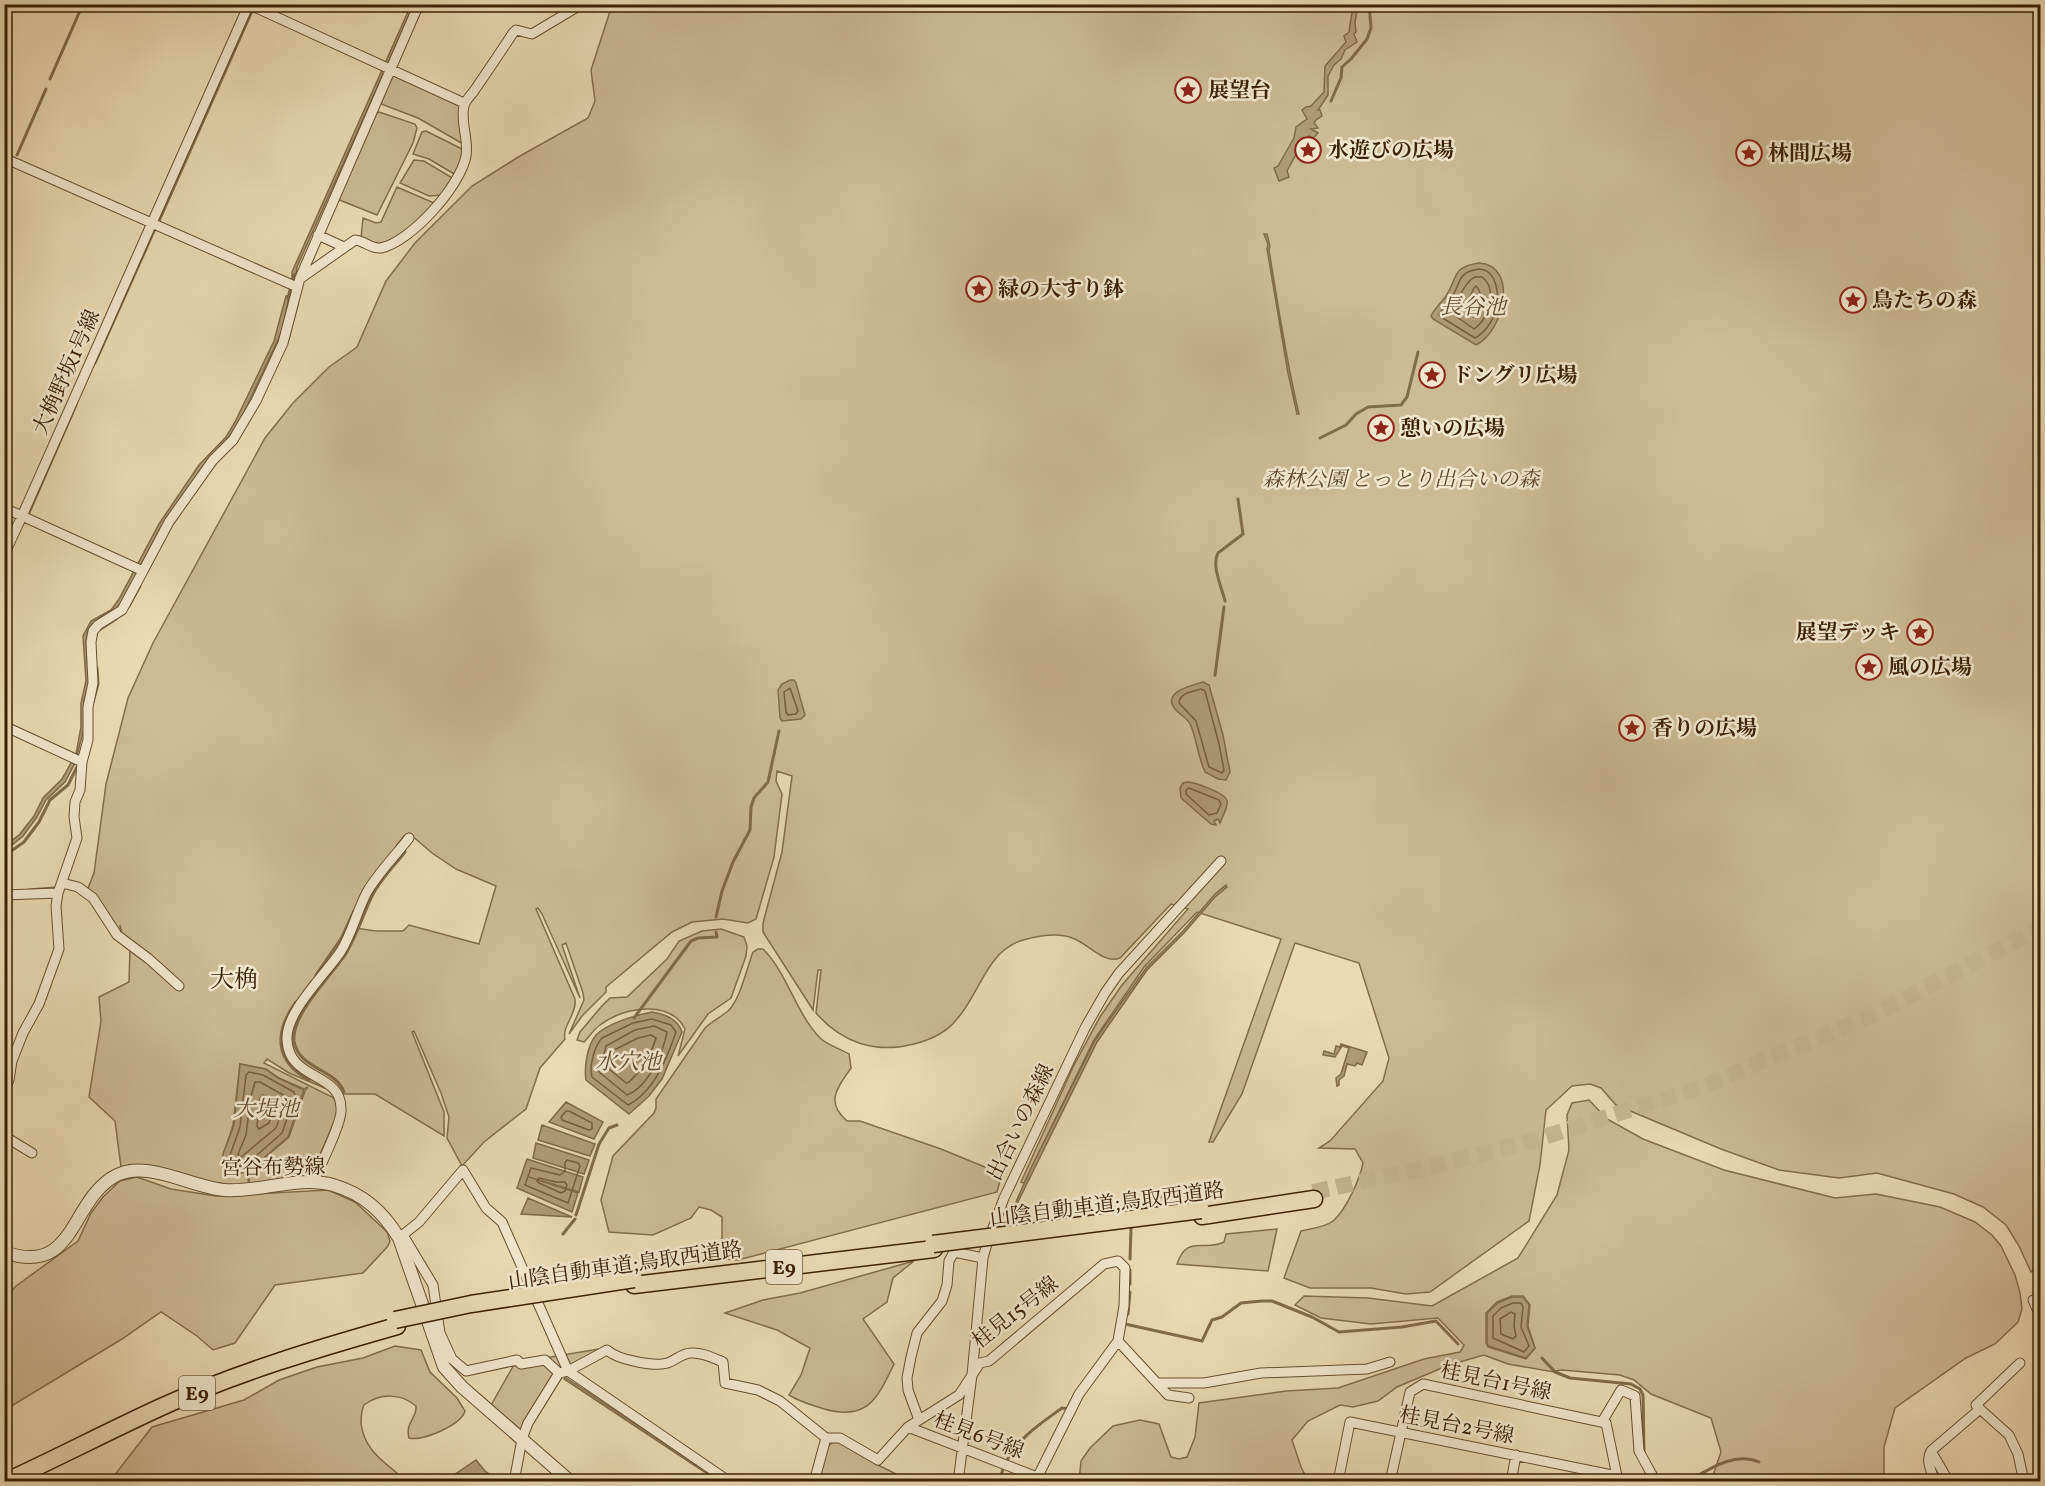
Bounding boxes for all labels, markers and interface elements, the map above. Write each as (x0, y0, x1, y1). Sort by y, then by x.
place icon: 展望台 (1173, 75, 1203, 105)
place label: 展望台 (1208, 77, 1271, 106)
place icon: 水遊びの広場 (1293, 135, 1323, 165)
place label: 水遊びの広場 (1328, 137, 1454, 166)
place icon: 林間広場 (1734, 138, 1764, 168)
place label: 林間広場 (1768, 140, 1852, 169)
place icon: 緑の大すり鉢 (964, 274, 994, 304)
place label: 緑の大すり鉢 (998, 276, 1124, 305)
place icon: 鳥たちの森 (1838, 285, 1868, 315)
place label: 鳥たちの森 (1872, 287, 1977, 316)
water label: 長谷池 (1440, 293, 1509, 324)
street label: 大桷野坂1号線 (27, 305, 108, 440)
place icon: ドングリ広場 (1417, 360, 1447, 390)
place label: ドングリ広場 (1452, 362, 1578, 391)
place icon: 憩いの広場 (1366, 413, 1396, 443)
place label: 憩いの広場 (1400, 415, 1505, 444)
park label: 森林公園 とっとり出合いの森 (1263, 466, 1541, 495)
place icon: 展望デッキ (1905, 617, 1935, 647)
place label: 展望デッキ (1795, 619, 1900, 648)
place icon: 風の広場 (1854, 652, 1884, 682)
place label: 風の広場 (1888, 654, 1972, 683)
place icon: 香りの広場 (1617, 713, 1647, 743)
place label: 香りの広場 (1652, 715, 1757, 744)
district label: 大桷 (210, 964, 258, 998)
water label: 水穴池 (595, 1048, 664, 1079)
street label: 出合いの森線 (981, 1060, 1062, 1186)
water label: 大堤池 (233, 1095, 302, 1126)
street label: 宮谷布勢線 (220, 1153, 326, 1184)
street label: 山陰自動車道;鳥取西道路 (988, 1177, 1226, 1234)
street label: 山陰自動車道;鳥取西道路 (506, 1236, 744, 1297)
road number: E9 (766, 1250, 802, 1284)
street label: 桂見15号線 (967, 1270, 1065, 1356)
street label: 桂見台1号線 (1437, 1357, 1554, 1408)
road number: E9 (179, 1376, 215, 1410)
street label: 桂見台2号線 (1397, 1401, 1517, 1452)
street label: 桂見6号線 (929, 1406, 1028, 1467)

